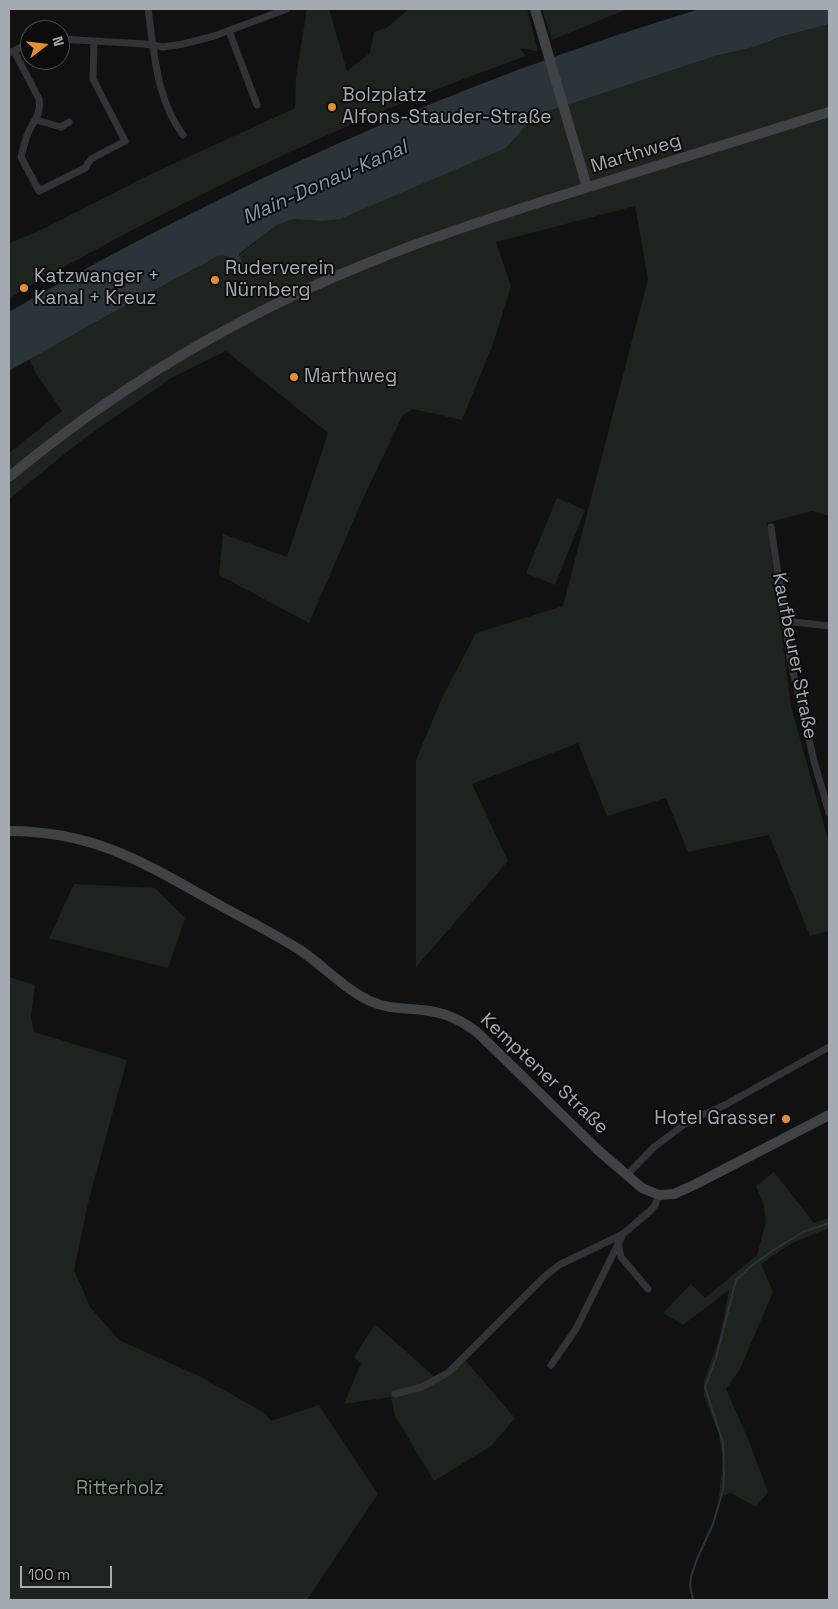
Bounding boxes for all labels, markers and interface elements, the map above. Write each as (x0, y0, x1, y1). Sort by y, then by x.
north arrow (20, 20, 70, 70)
text: N (49, 34, 68, 48)
place label: Bolzplatz Alfons-Stauder-Straße (342, 85, 551, 129)
marker: Bolzplatz Alfons-Stauder-Straße (326, 101, 338, 113)
street label: Marthweg (588, 129, 684, 179)
water label: Main-Donau-Kanal (239, 136, 411, 230)
place label: Ruderverein Nürnberg (225, 258, 335, 302)
place label: Katzwanger + Kanal + Kreuz (34, 266, 159, 310)
marker: Ruderverein Nürnberg (209, 274, 221, 286)
marker: Katzwanger + Kanal + Kreuz (18, 282, 30, 294)
place label: Marthweg (304, 366, 397, 388)
marker: Marthweg (288, 371, 300, 383)
street label: Kaufbeurer Straße (767, 571, 821, 741)
street label: Kemptener Straße (475, 1009, 613, 1139)
place label: Hotel Grasser (654, 1108, 776, 1130)
marker: Hotel Grasser (780, 1113, 792, 1125)
park label: Ritterholz (76, 1478, 164, 1500)
scale bar (22, 1556, 115, 1588)
text: 100 m (28, 1565, 70, 1584)

